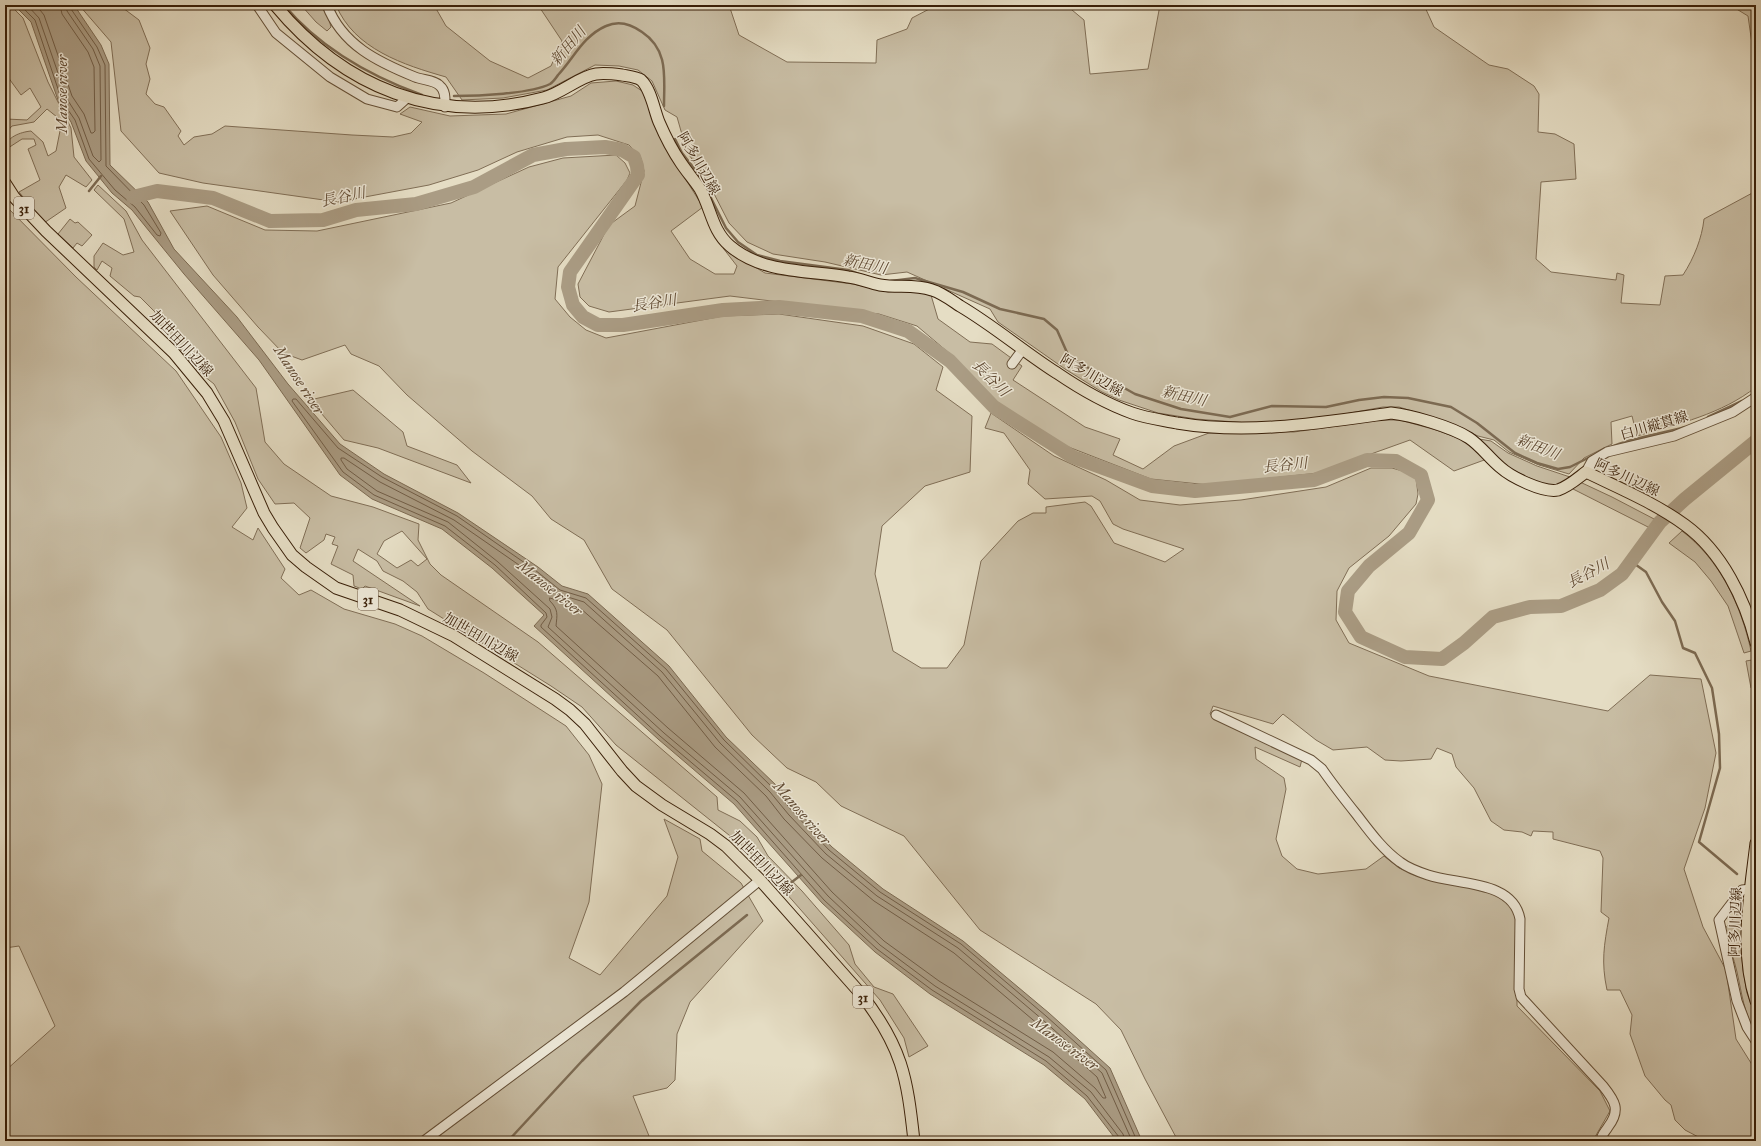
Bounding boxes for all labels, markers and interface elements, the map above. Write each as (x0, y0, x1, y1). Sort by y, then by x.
water label: 新田川 (547, 21, 591, 69)
water label: Manose river (53, 54, 71, 135)
street label: 阿多川辺線 (674, 129, 723, 198)
water label: 長谷川 (319, 183, 369, 210)
road number: 31 (14, 197, 34, 219)
water label: 新田川 (841, 251, 891, 278)
water label: 長谷川 (630, 290, 680, 315)
street label: 加世田川辺線 (147, 307, 216, 380)
water label: Manose river (269, 340, 328, 418)
street label: 阿多川辺線 (1057, 351, 1126, 400)
water label: 長谷川 (969, 356, 1015, 402)
water label: 新田川 (1160, 382, 1210, 410)
street label: 白川縦貫線 (1618, 408, 1690, 443)
water label: 新田川 (1514, 431, 1564, 464)
water label: 長谷川 (1262, 453, 1310, 476)
street label: 阿多川辺線 (1591, 455, 1662, 500)
water label: 長谷川 (1564, 554, 1614, 592)
water label: Manose river (512, 555, 587, 620)
road number: 31 (358, 588, 378, 610)
street label: 加世田川辺線 (440, 609, 521, 666)
water label: Manose river (768, 776, 835, 849)
street label: 加世田川辺線 (726, 827, 797, 899)
street label: 阿多川辺線 (1726, 887, 1745, 957)
road number: 31 (853, 986, 873, 1008)
water label: Manose river (1026, 1012, 1103, 1075)

